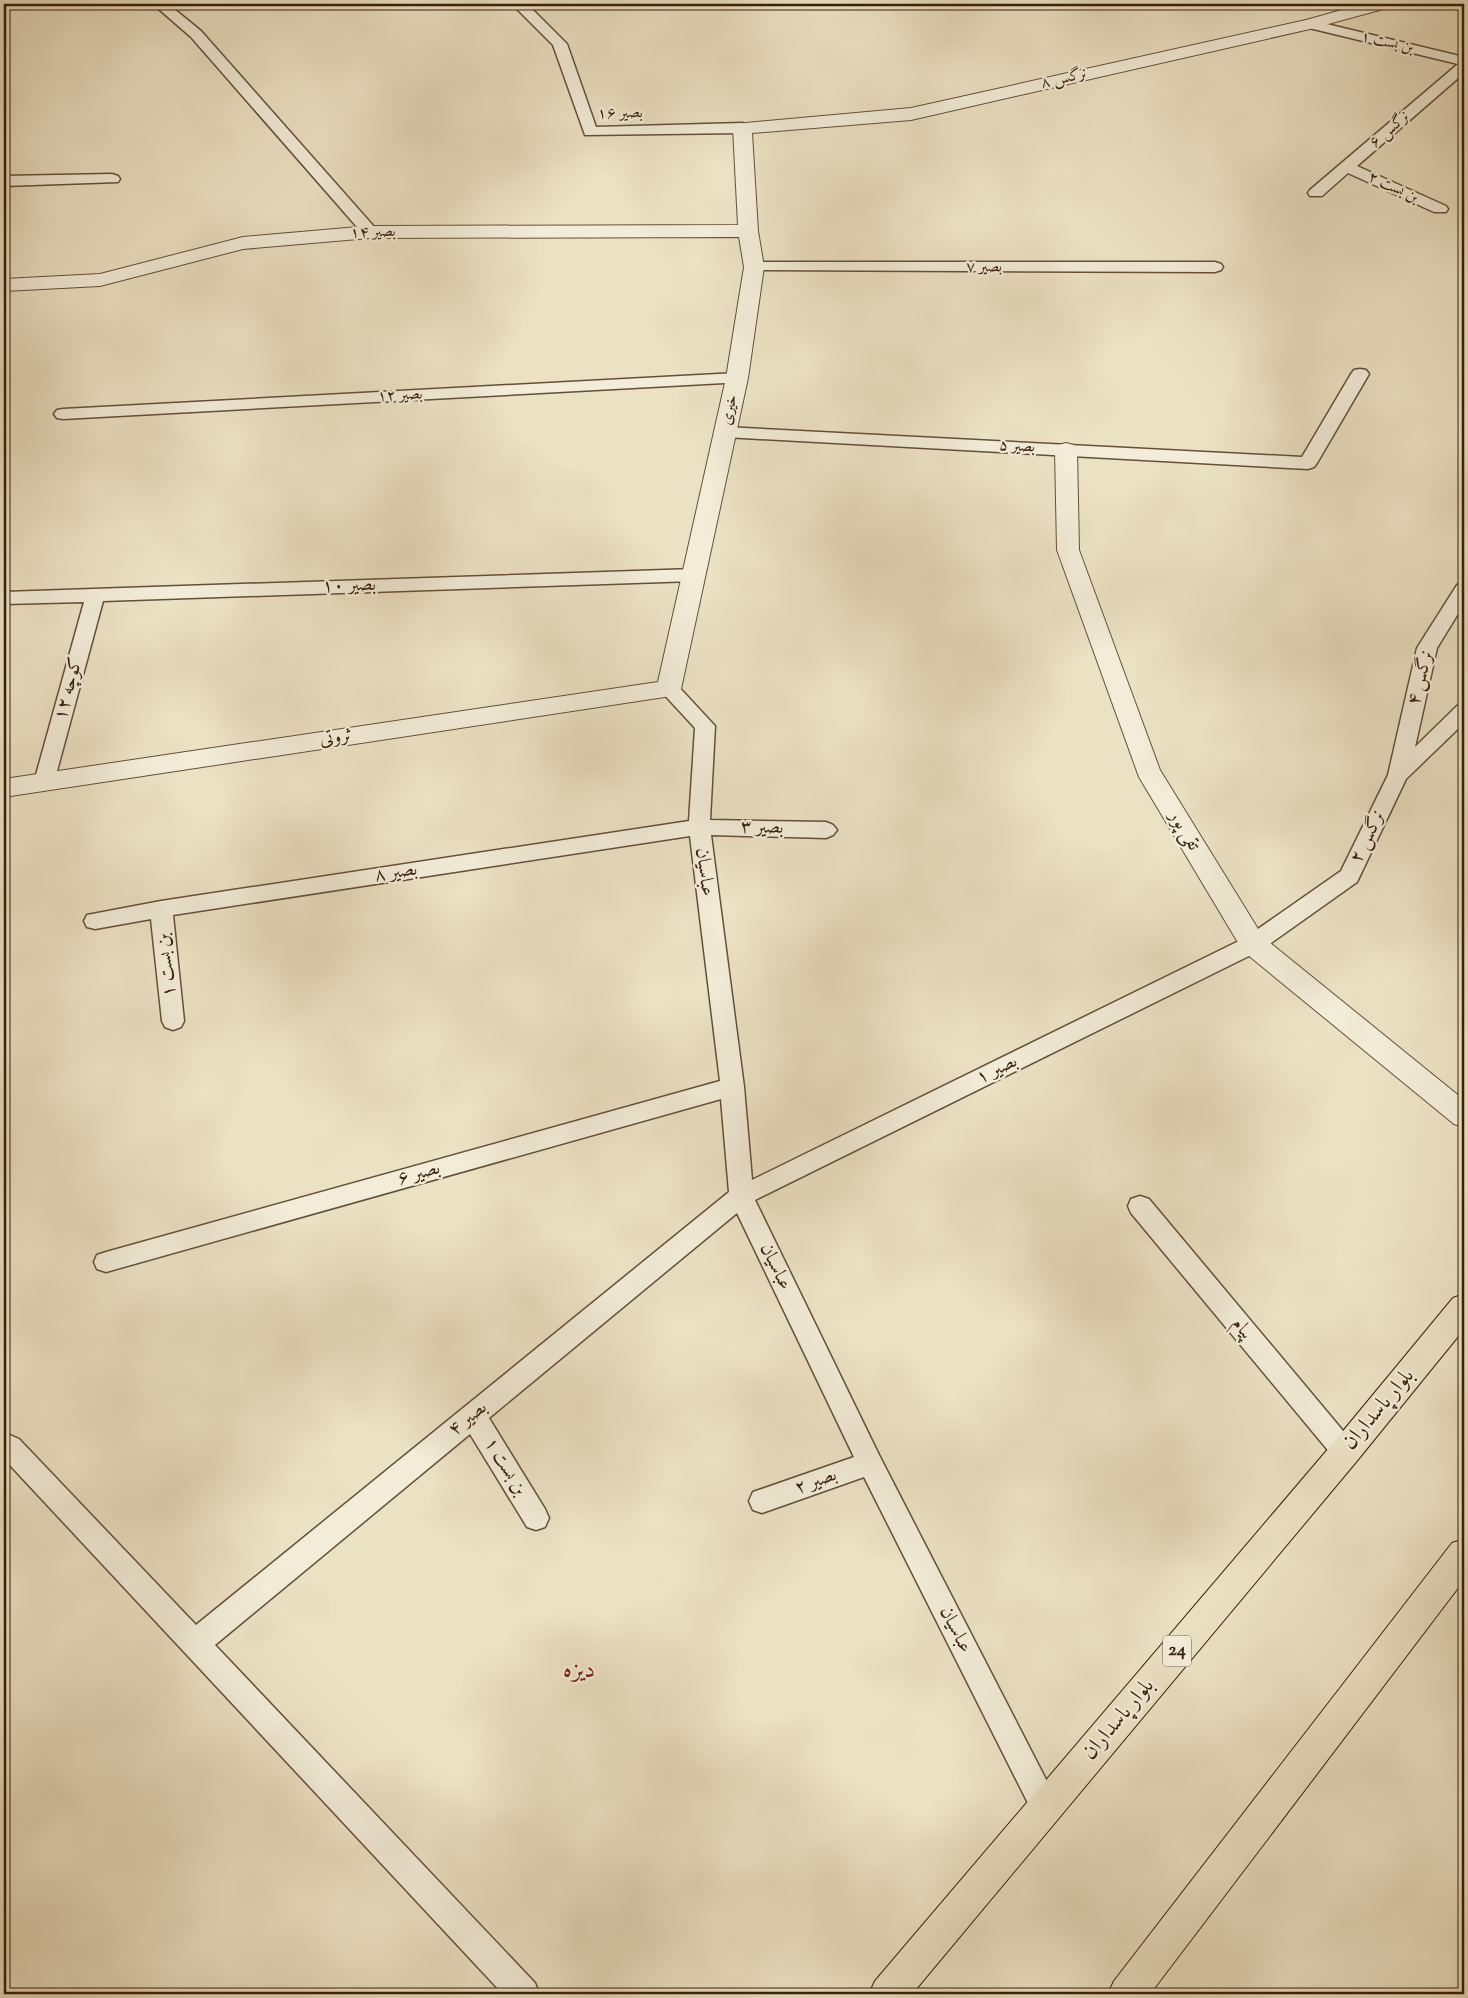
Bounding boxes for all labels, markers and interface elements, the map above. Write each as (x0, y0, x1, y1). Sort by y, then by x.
street label: بن بست ۱ (1358, 26, 1416, 60)
street label: نرگس ۸ (1039, 63, 1089, 95)
street label: بصیر ۱۶ (597, 102, 643, 126)
street label: نرگس ۶ (1365, 106, 1415, 154)
street label: بن بست ۲ (1364, 166, 1422, 210)
street label: بصیر ۱۴ (350, 221, 396, 245)
street label: بصیر ۷ (966, 256, 1002, 279)
street label: بصیر ۱۲ (377, 383, 423, 409)
street label: خیری (716, 393, 744, 427)
street label: بصیر ۵ (998, 435, 1036, 459)
street label: بصیر ۱۰ (322, 572, 376, 600)
street label: نرگس ۴ (1401, 648, 1441, 708)
street label: کوچه ۱۲ (48, 655, 90, 723)
street label: ثروتی (318, 722, 354, 754)
street label: تقی پور (1160, 804, 1207, 857)
street label: نرگس ۲ (1344, 806, 1392, 868)
street label: بصیر ۳ (740, 814, 784, 842)
street label: عباسیان (688, 846, 720, 898)
street label: بصیر ۸ (373, 856, 419, 890)
street label: بن بست ۱ (150, 931, 184, 998)
street label: بصیر ۱ (972, 1048, 1022, 1092)
street label: بصیر ۶ (395, 1155, 443, 1193)
street label: عباسیان (752, 1239, 798, 1295)
street label: پیام (1224, 1312, 1259, 1347)
street label: بلوار پاسداران (1335, 1362, 1423, 1458)
street label: بصیر ۴ (443, 1395, 493, 1443)
street label: بن بست ۱ (477, 1433, 533, 1502)
street label: بصیر ۲ (791, 1462, 841, 1502)
street label: عباسیان (932, 1602, 978, 1658)
road number: 24 (1163, 1635, 1191, 1666)
district label: دیزه (563, 1653, 595, 1689)
street label: بلوار پاسداران (1075, 1672, 1163, 1768)

